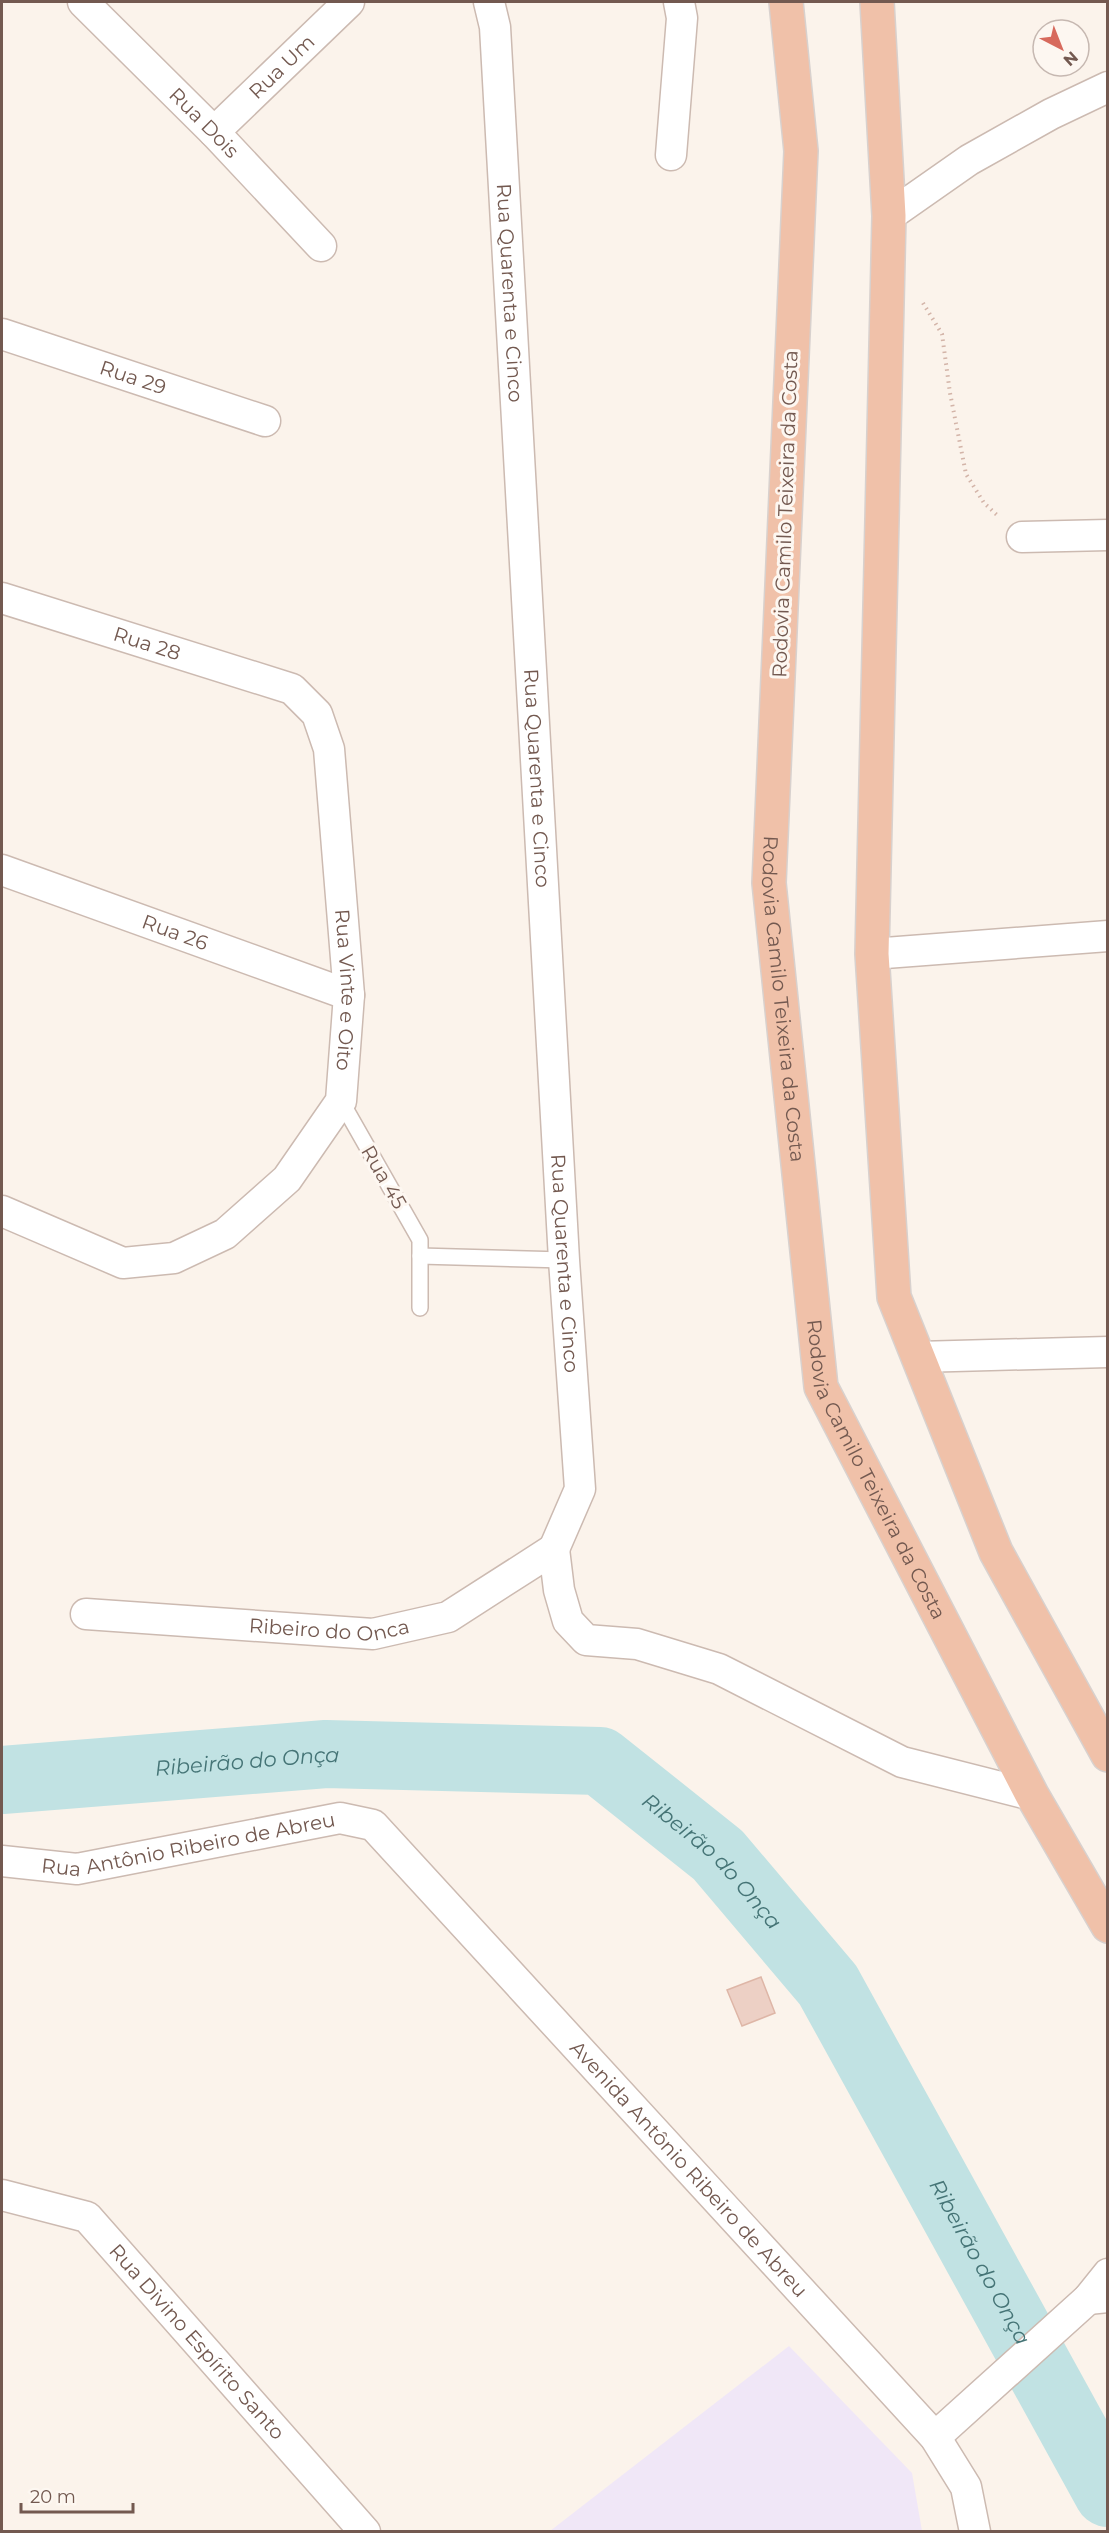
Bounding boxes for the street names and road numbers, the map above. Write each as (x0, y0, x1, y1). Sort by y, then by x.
street label: Rua Um (244, 30, 320, 104)
street label: Rua Dois (164, 83, 244, 163)
street label: Rua Quarenta e Cinco (492, 183, 528, 403)
street label: Rodovia Camilo Teixeira da Costa (767, 350, 803, 678)
street label: Rua 29 (97, 355, 169, 399)
street label: Rua 28 (110, 622, 184, 665)
street label: Rua Quarenta e Cinco (519, 668, 555, 888)
street label: Rodovia Camilo Teixeira da Costa (757, 835, 810, 1163)
street label: Rua Vinte e Oito (330, 908, 361, 1072)
street label: Rua 26 (139, 909, 211, 955)
street label: Rua 45 (356, 1141, 412, 1213)
street label: Rua Quarenta e Cinco (546, 1153, 584, 1374)
street label: Rodovia Camilo Teixeira da Costa (802, 1318, 951, 1623)
street label: Ribeiro do Onca (248, 1613, 412, 1646)
street label: Rua Antônio Ribeiro de Abreu (40, 1807, 337, 1881)
street label: Avenida Antônio Ribeiro de Abreu (565, 2036, 812, 2302)
street label: Rua Divino Espírito Santo (104, 2239, 290, 2444)

